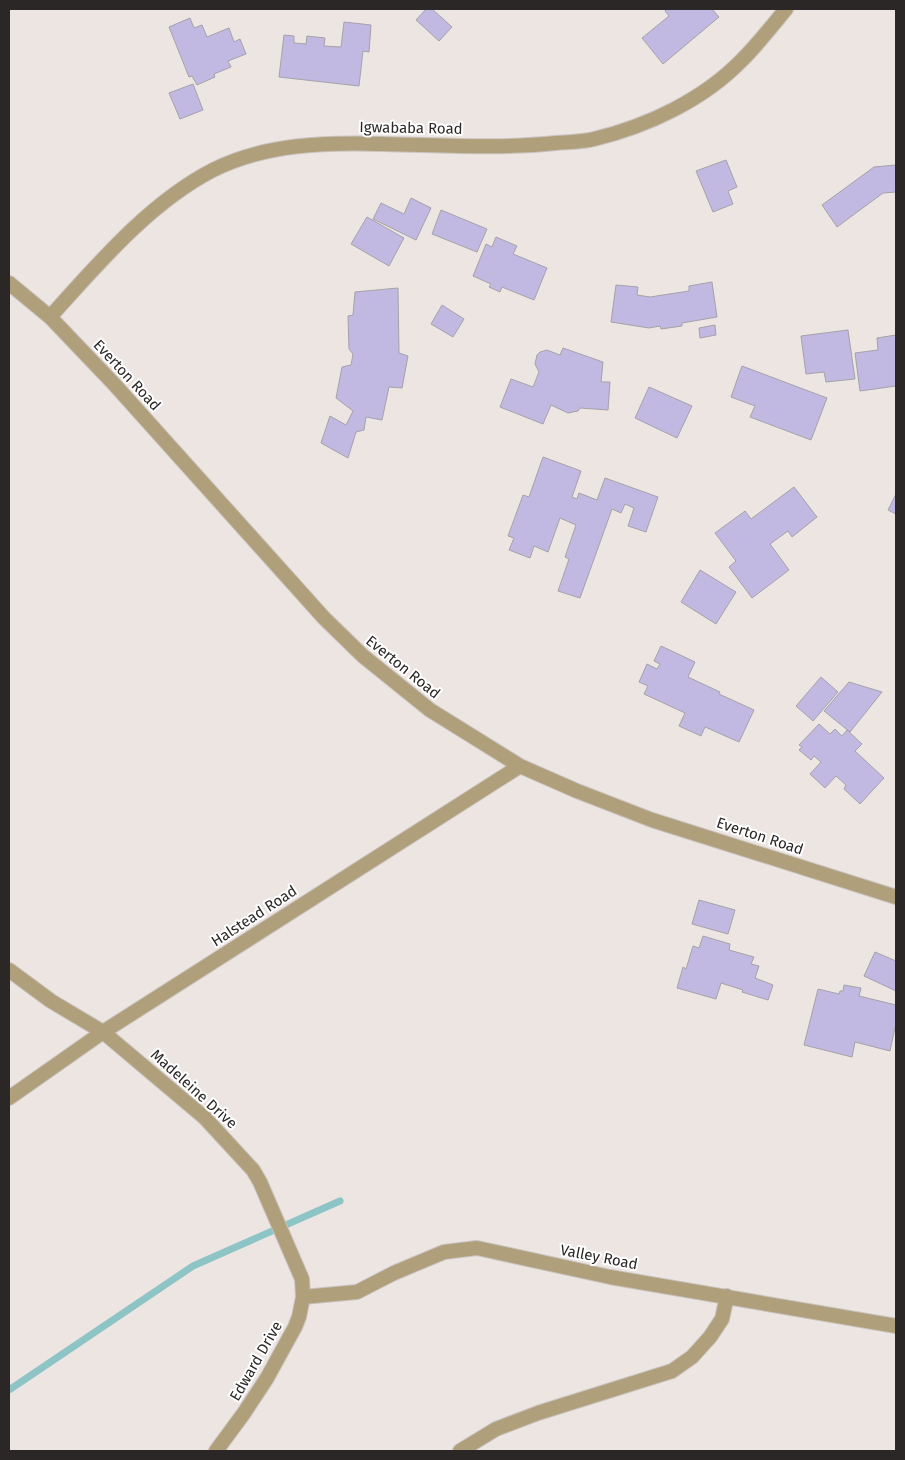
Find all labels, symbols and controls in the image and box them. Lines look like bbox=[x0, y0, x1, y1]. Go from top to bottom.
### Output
street label: Igwababa Road bbox=[359, 118, 463, 138]
street label: Everton Road bbox=[90, 336, 164, 414]
street label: Everton Road bbox=[362, 632, 444, 702]
street label: Everton Road bbox=[714, 813, 806, 859]
street label: Halstead Road bbox=[208, 882, 300, 950]
street label: Madeleine Drive bbox=[147, 1046, 241, 1132]
street label: Valley Road bbox=[559, 1241, 639, 1273]
street label: Edward Drive bbox=[226, 1318, 286, 1404]

